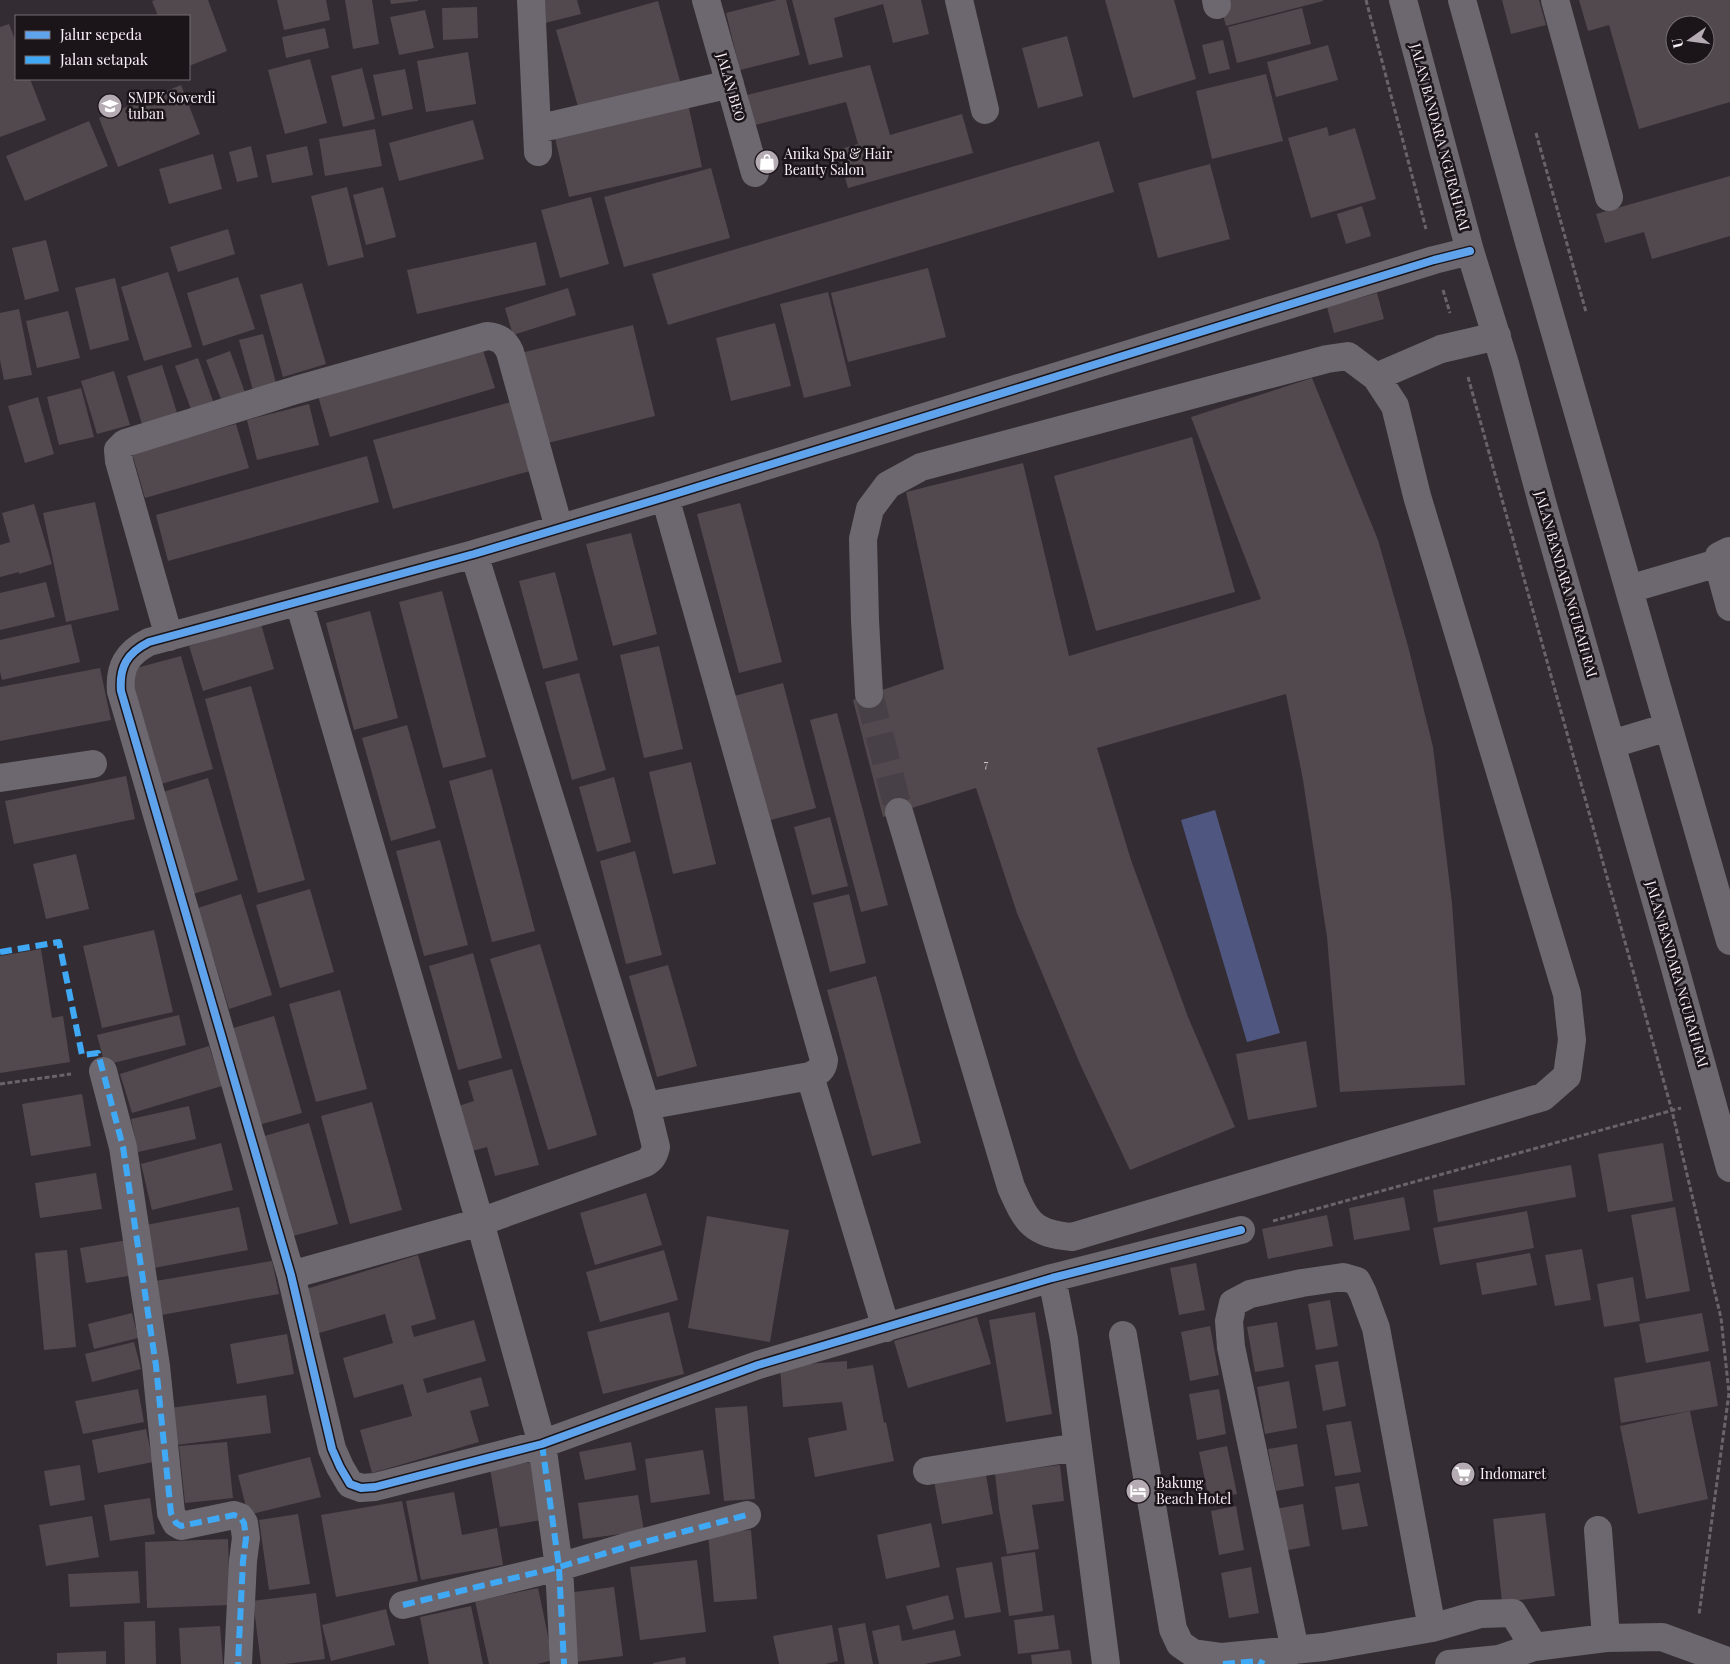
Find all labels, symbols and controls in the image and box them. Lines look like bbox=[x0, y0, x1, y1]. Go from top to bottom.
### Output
legend bbox=[15, 15, 190, 80]
north arrow bbox=[1665, 15, 1715, 65]
text: Jalur sepeda bbox=[59, 24, 142, 44]
text: U bbox=[1666, 36, 1687, 50]
street label: JALAN BANDARA NGURAH RAI bbox=[1406, 40, 1475, 233]
text: Jalan setapak bbox=[59, 49, 149, 69]
street label: JALAN BEO bbox=[712, 49, 750, 123]
place label: SMPK Soverdi tuban bbox=[128, 88, 216, 123]
school or university icon: SMPK Soverdi tuban bbox=[97, 93, 123, 119]
place label: Anika Spa & Hair Beauty Salon bbox=[783, 144, 893, 179]
shop icon: Anika Spa & Hair Beauty Salon bbox=[754, 149, 780, 175]
street label: JALAN BANDARA NGURAH RAI bbox=[1530, 487, 1602, 680]
house number: 7 bbox=[984, 756, 989, 771]
street label: JALAN BANDARA NGURAH RAI bbox=[1641, 877, 1713, 1070]
supermarket icon: Indomaret bbox=[1450, 1461, 1476, 1487]
place label: Indomaret bbox=[1480, 1464, 1547, 1483]
place label: Bakung Beach Hotel bbox=[1156, 1473, 1231, 1508]
hotel icon: Bakung Beach Hotel bbox=[1125, 1478, 1151, 1504]

